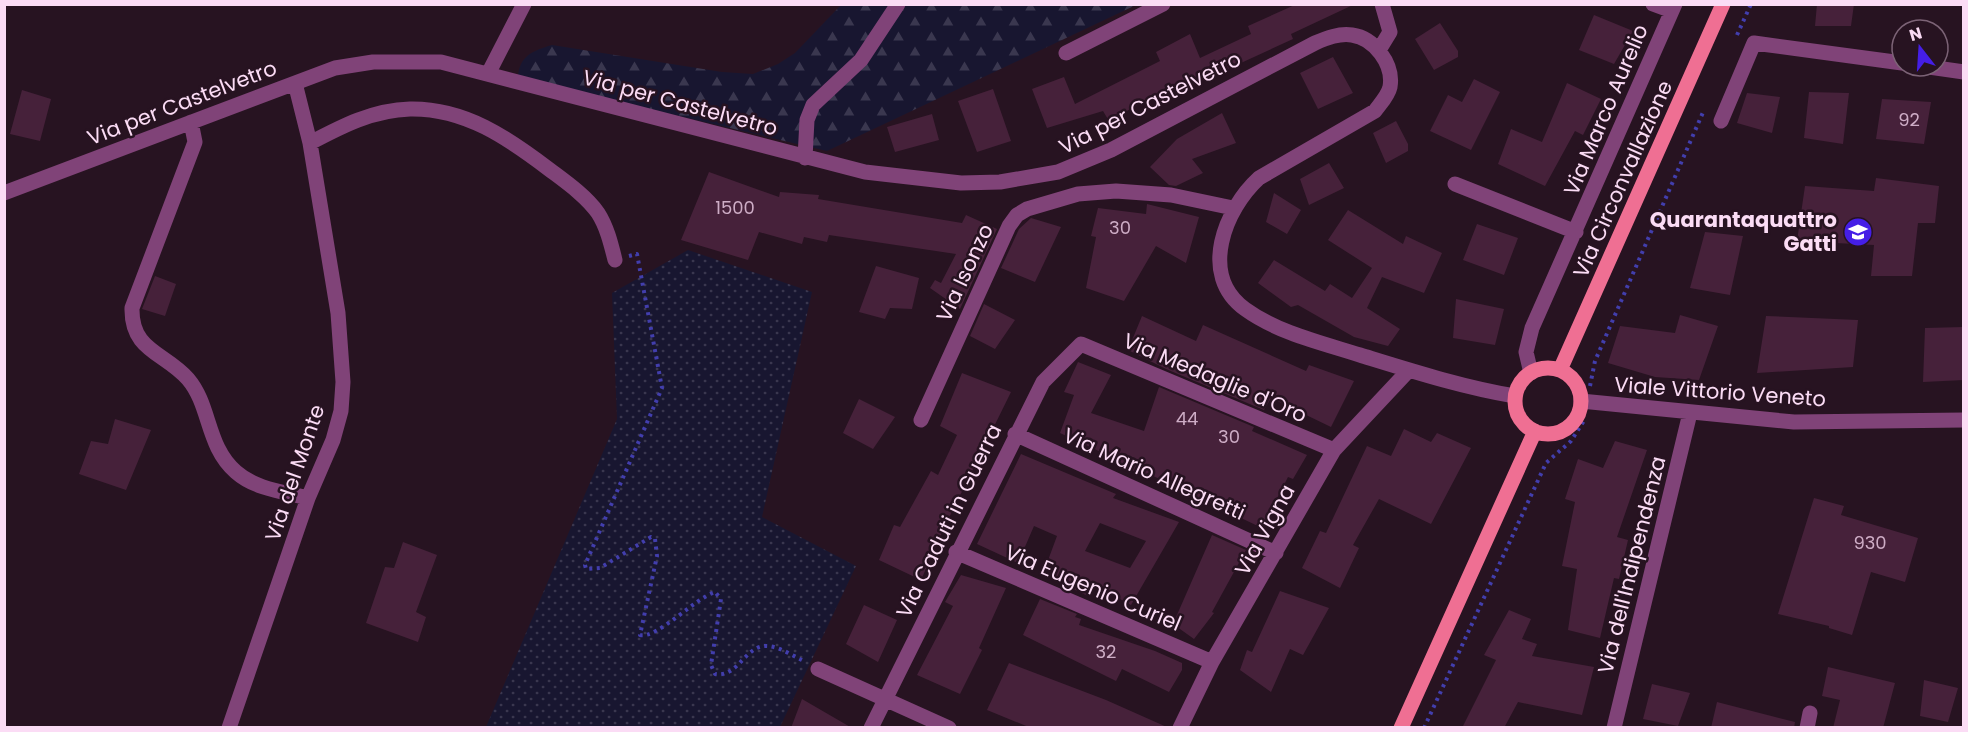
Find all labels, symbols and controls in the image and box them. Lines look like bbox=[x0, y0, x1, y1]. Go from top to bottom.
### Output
north arrow bbox=[1890, 18, 1950, 78]
street label: Via Marco Aurelio bbox=[1556, 20, 1655, 200]
text: N bbox=[1907, 21, 1925, 47]
street label: Via per Castelvetro bbox=[1054, 44, 1246, 161]
street label: Via per Castelvetro bbox=[83, 53, 281, 152]
street label: Via per Castelvetro bbox=[579, 63, 781, 143]
street label: Via Circonvallazione bbox=[1566, 76, 1679, 282]
house number: 92 bbox=[1898, 107, 1920, 132]
house number: 1500 bbox=[715, 195, 755, 220]
place label: Quarantaquattro Gatti bbox=[1650, 205, 1837, 258]
house number: 30 bbox=[1109, 215, 1131, 240]
school or university icon: Quarantaquattro Gatti bbox=[1842, 216, 1874, 248]
street label: Via Isonzo bbox=[929, 219, 1000, 327]
street label: Via Medaglie d'Oro bbox=[1119, 326, 1312, 429]
street label: Viale Vittorio Veneto bbox=[1613, 370, 1827, 413]
street label: Via del Monte bbox=[258, 401, 331, 545]
house number: 44 bbox=[1176, 406, 1198, 431]
street label: Via Caduti in Guerra bbox=[889, 419, 1008, 623]
street label: Via Mario Allegretti bbox=[1059, 420, 1250, 527]
house number: 30 bbox=[1218, 424, 1240, 449]
street label: Via dell'Indipendenza bbox=[1590, 453, 1673, 677]
street label: Via Vigna bbox=[1228, 479, 1302, 581]
house number: 930 bbox=[1853, 530, 1887, 555]
street label: Via Eugenio Curiel bbox=[1000, 537, 1186, 638]
house number: 32 bbox=[1096, 639, 1116, 664]

